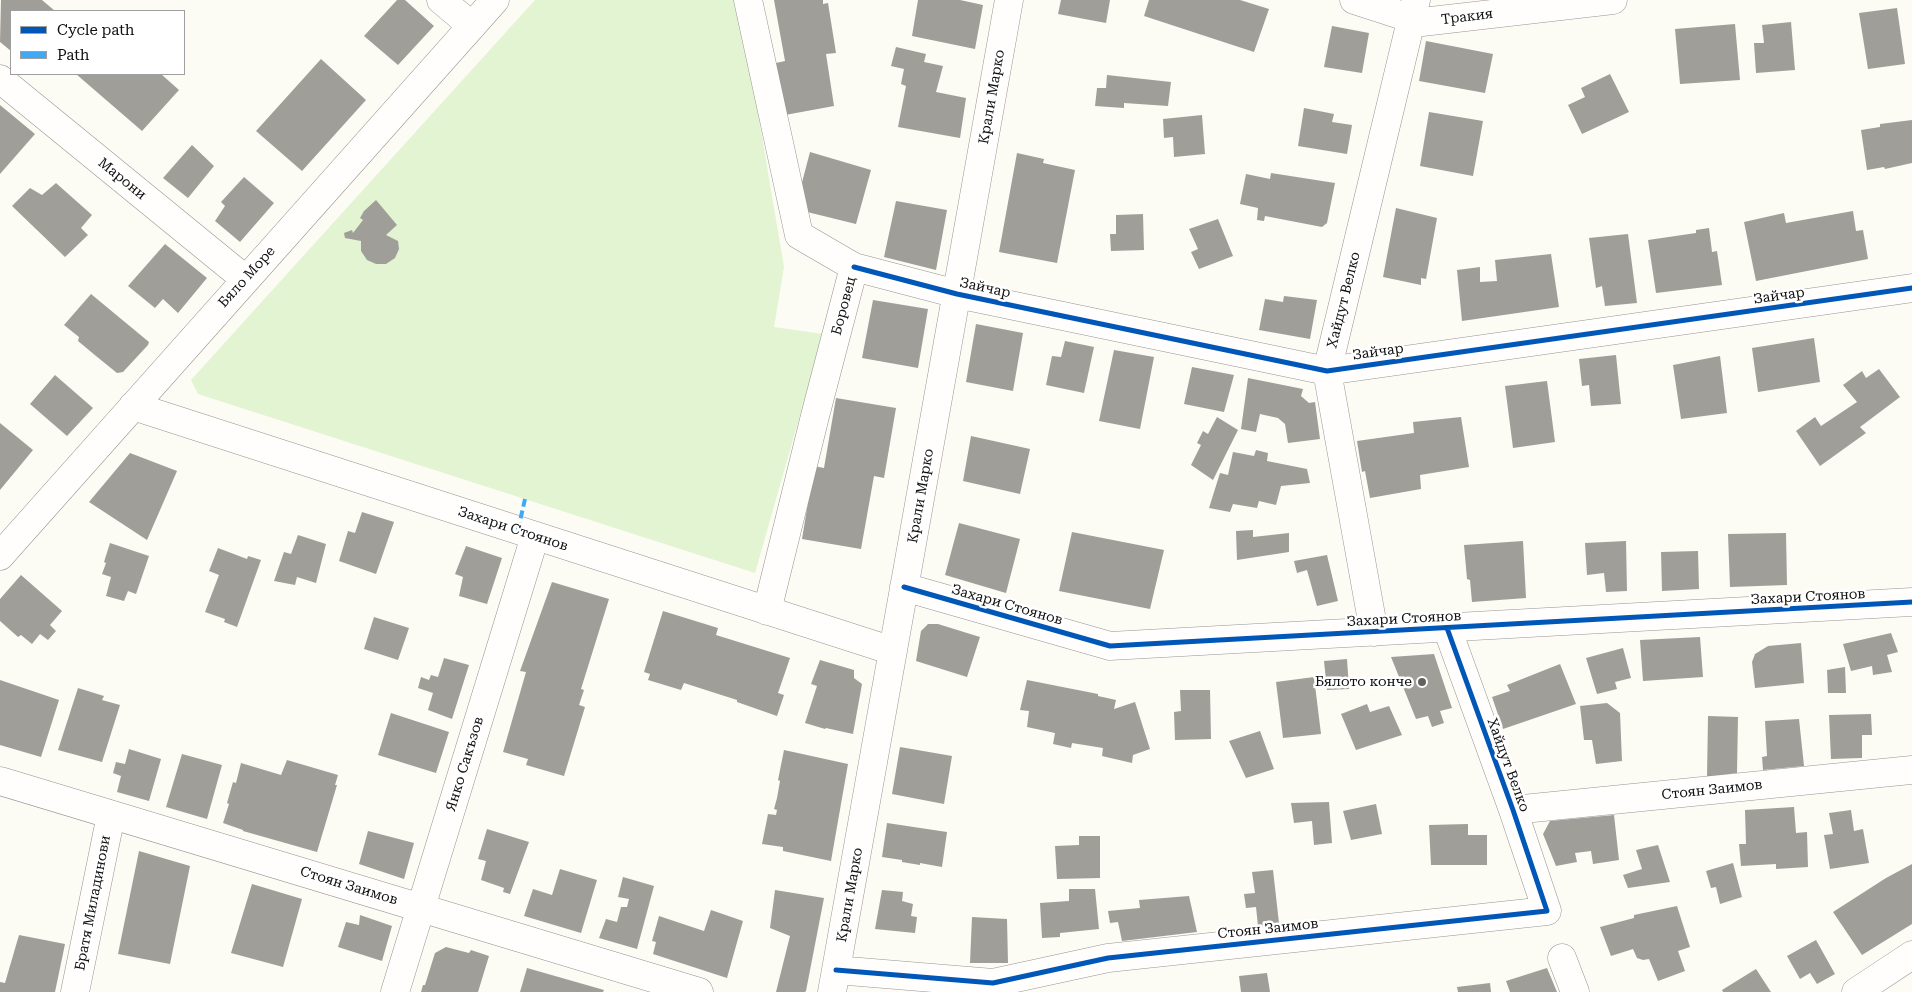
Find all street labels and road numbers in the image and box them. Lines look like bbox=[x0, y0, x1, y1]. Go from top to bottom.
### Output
street label: Тракия bbox=[1440, 5, 1494, 29]
street label: Крали Марко bbox=[975, 48, 1009, 146]
street label: Марони bbox=[95, 155, 149, 203]
street label: Бяло Море bbox=[215, 243, 279, 311]
street label: Хайдут Велко bbox=[1324, 250, 1364, 350]
street label: Зайчар bbox=[958, 274, 1012, 302]
street label: Боровец bbox=[828, 275, 860, 337]
street label: Зайчар bbox=[1752, 284, 1806, 308]
street label: Зайчар bbox=[1351, 340, 1405, 364]
street label: Крали Марко bbox=[904, 447, 938, 545]
street label: Захари Стоянов bbox=[456, 503, 570, 555]
street label: Захари Стоянов bbox=[949, 581, 1065, 629]
street label: Захари Стоянов bbox=[1750, 586, 1866, 608]
street label: Захари Стоянов bbox=[1346, 608, 1462, 630]
street label: Янко Сакъзов bbox=[443, 715, 487, 813]
street label: Хайдут Велко bbox=[1483, 716, 1533, 814]
street label: Стоян Заимов bbox=[1661, 776, 1763, 804]
street label: Братя Миладинови bbox=[72, 834, 114, 972]
street label: Крали Марко bbox=[833, 846, 867, 944]
street label: Стоян Заимов bbox=[298, 863, 400, 909]
street label: Стоян Заимов bbox=[1217, 915, 1319, 943]

